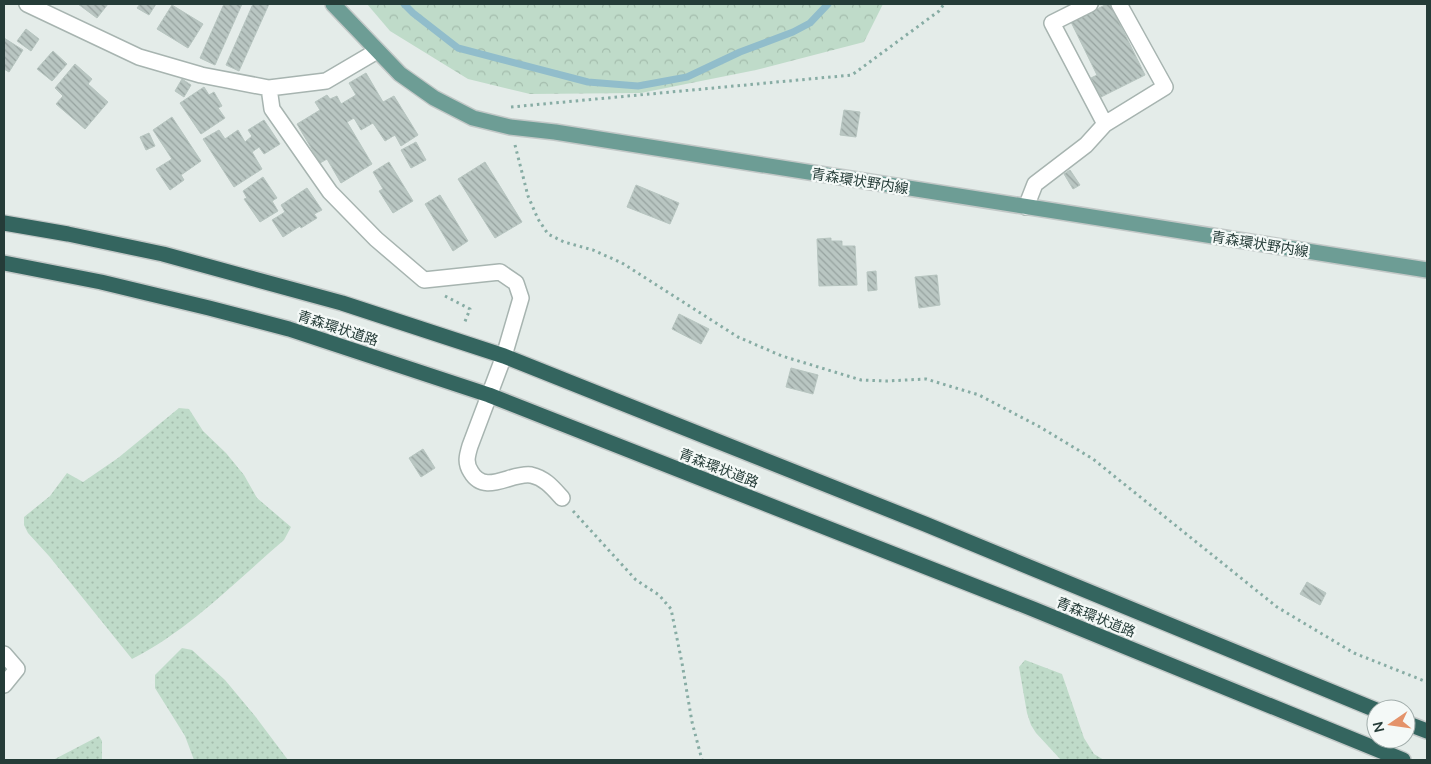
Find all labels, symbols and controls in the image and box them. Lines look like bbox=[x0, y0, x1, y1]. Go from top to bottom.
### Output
street label: 青森環状野内線 bbox=[810, 164, 910, 199]
street label: 青森環状野内線 bbox=[1210, 227, 1310, 262]
street label: 青森環状道路 bbox=[295, 306, 381, 350]
street label: 青森環状道路 bbox=[676, 445, 761, 492]
street label: 青森環状道路 bbox=[1053, 593, 1138, 642]
north arrow bbox=[1366, 699, 1416, 749]
text: N bbox=[1368, 720, 1389, 734]

